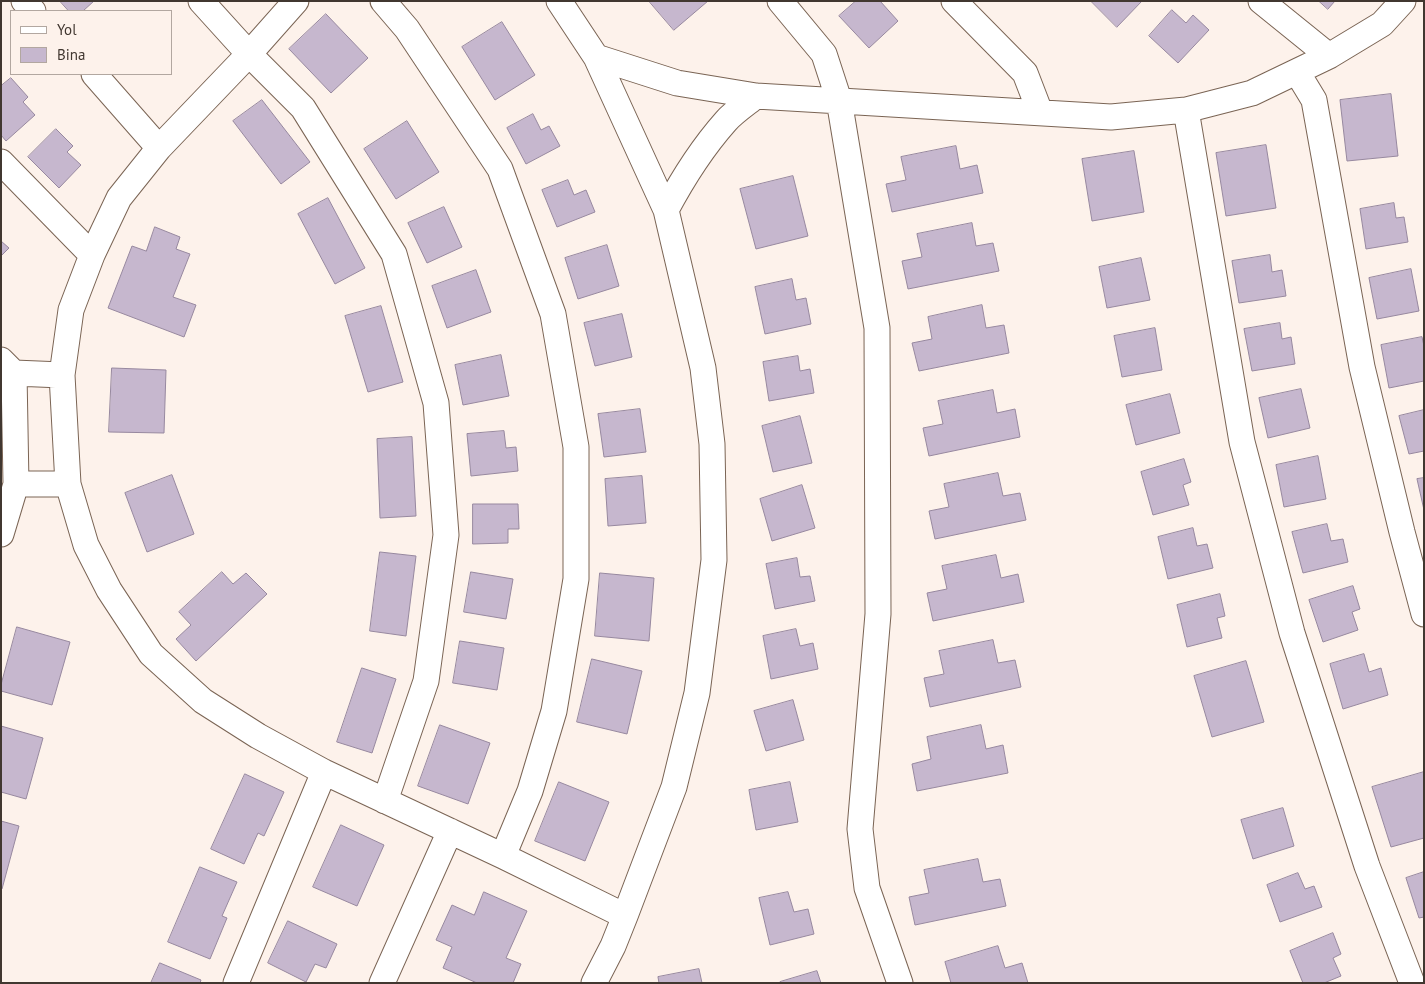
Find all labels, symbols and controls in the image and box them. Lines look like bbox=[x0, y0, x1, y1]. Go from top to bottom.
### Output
legend bbox=[10, 10, 172, 75]
text: Yol bbox=[57, 20, 77, 39]
text: Bina bbox=[57, 45, 85, 64]

